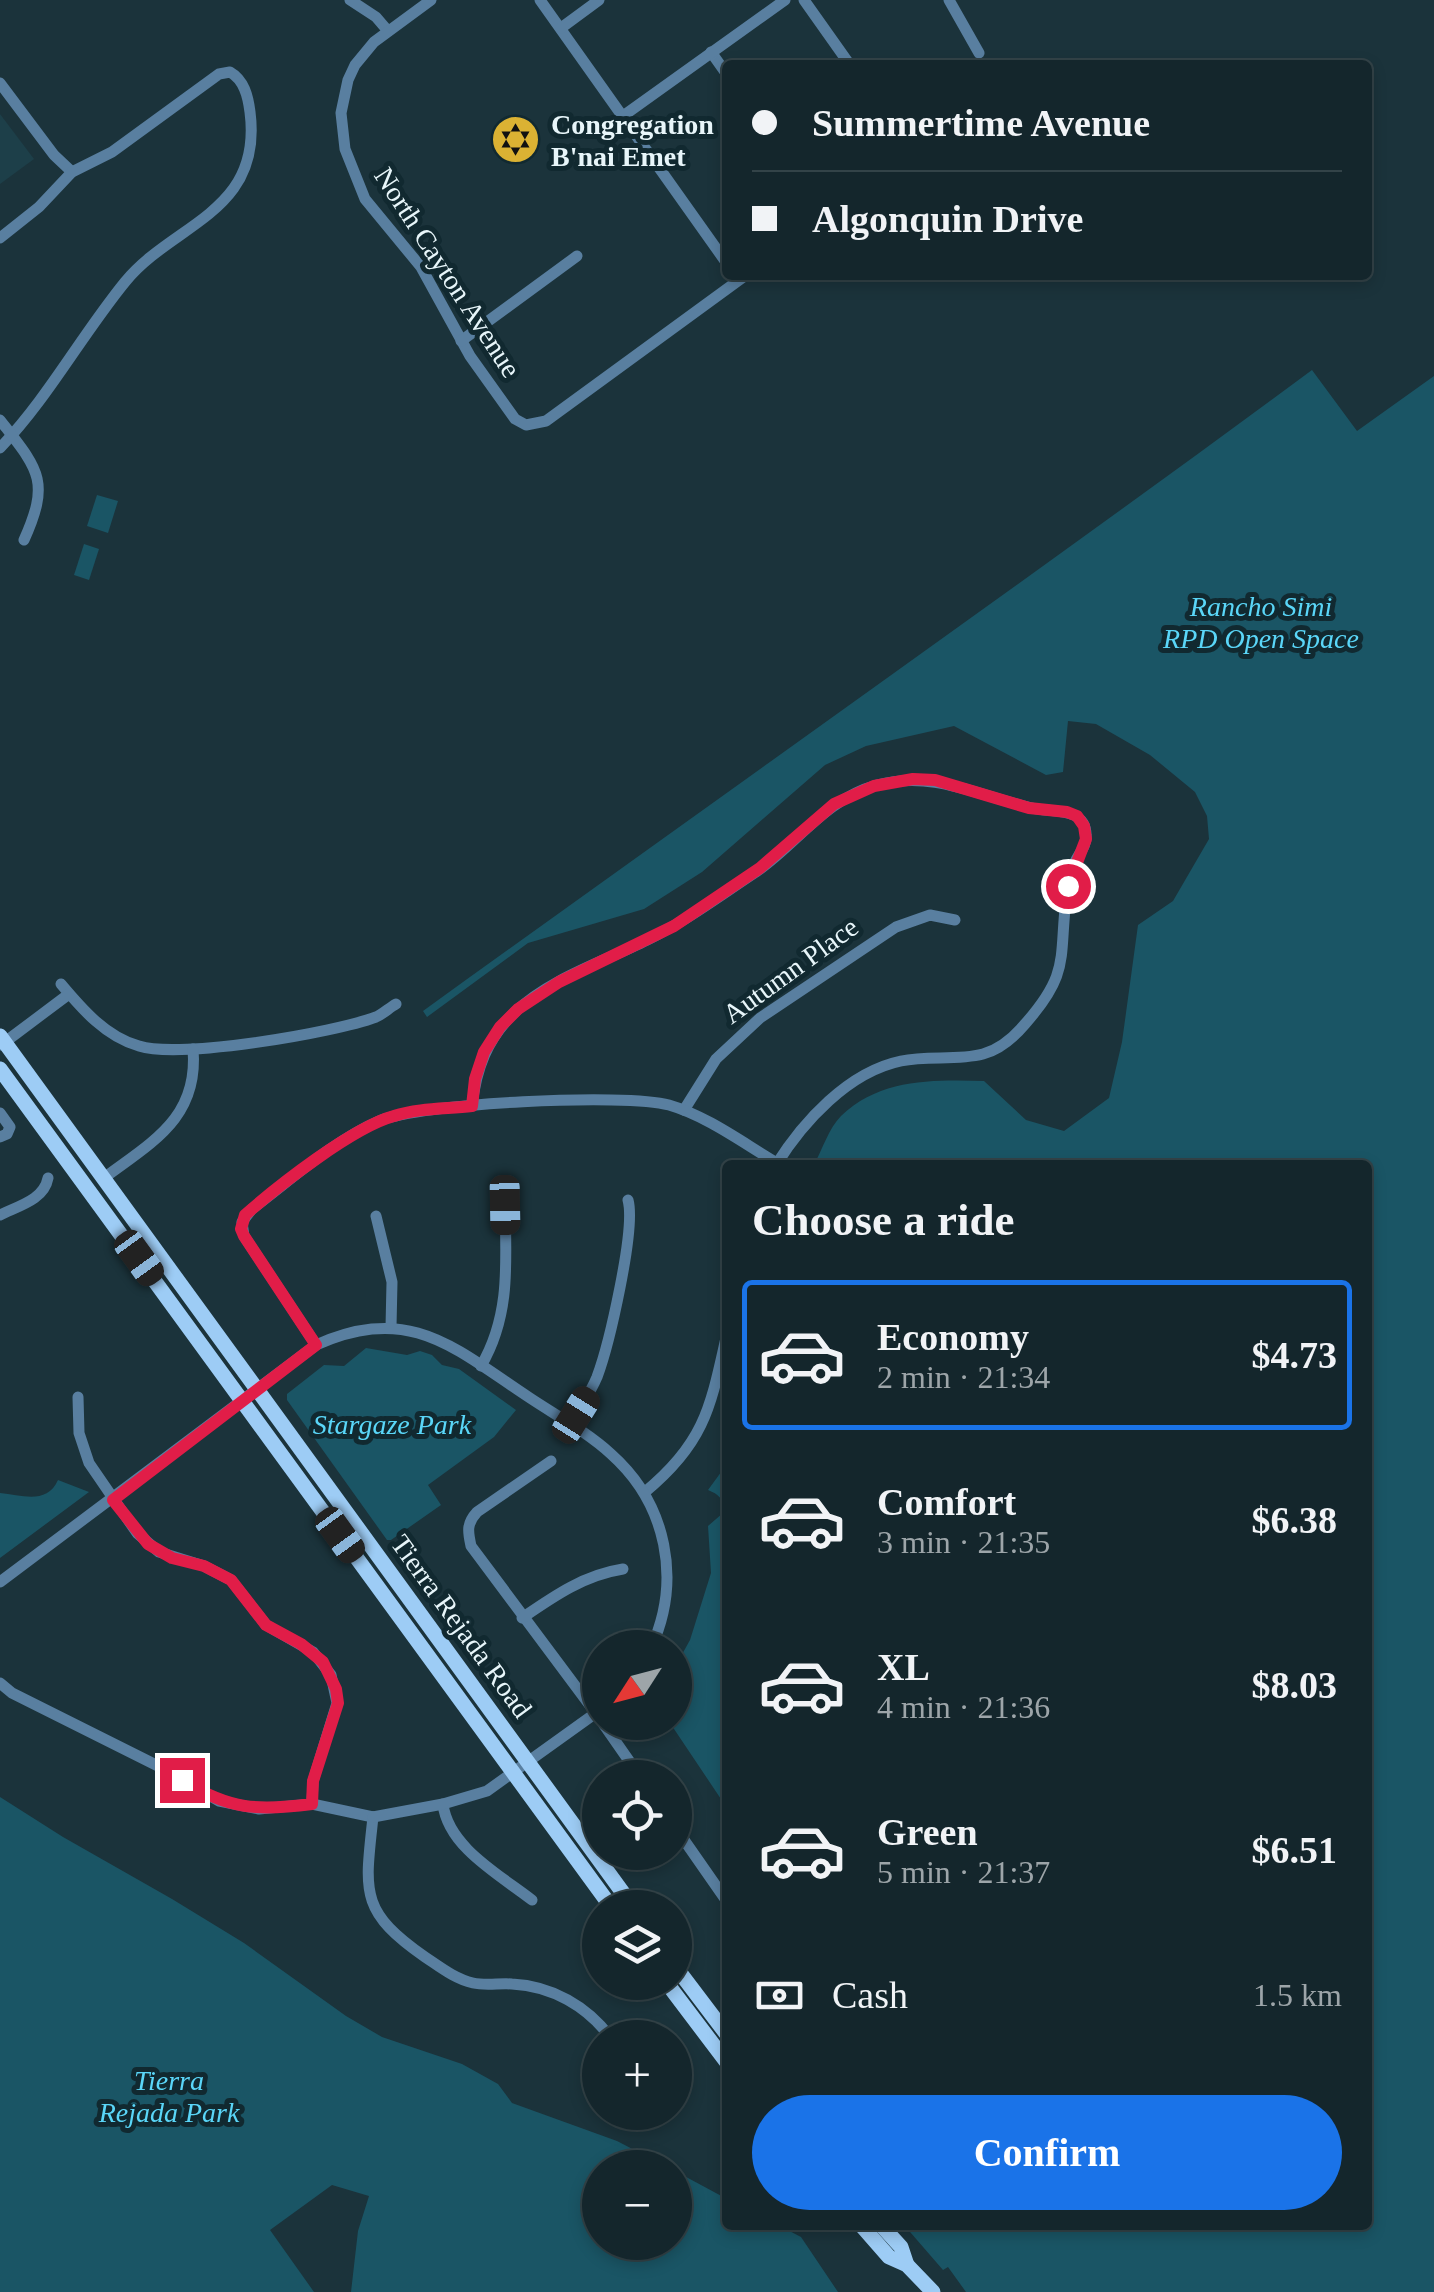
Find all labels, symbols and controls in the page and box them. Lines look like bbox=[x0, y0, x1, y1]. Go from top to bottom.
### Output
text: Summertime Avenue bbox=[812, 102, 1150, 144]
place label: Congregation B'nai Emet bbox=[551, 109, 714, 172]
synagogue icon: Congregation B'nai Emet bbox=[490, 114, 542, 166]
street label: North Cayton Avenue bbox=[368, 162, 527, 383]
text: Algonquin Drive bbox=[812, 198, 1083, 240]
park label: Rancho Simi RPD Open Space bbox=[1162, 591, 1359, 654]
route start bbox=[1046, 864, 1091, 909]
street label: Autumn Place bbox=[717, 911, 864, 1030]
car bbox=[489, 1175, 521, 1235]
text: Choose a ride bbox=[752, 1195, 1015, 1245]
car bbox=[109, 1225, 169, 1291]
icon: car bbox=[757, 1310, 847, 1400]
text: Economy bbox=[877, 1316, 1029, 1358]
text: $4.73 bbox=[1252, 1334, 1337, 1376]
text: 2 min · 21:34 bbox=[877, 1359, 1050, 1395]
car bbox=[547, 1382, 605, 1448]
park label: Stargaze Park bbox=[313, 1409, 472, 1440]
icon: car bbox=[757, 1475, 847, 1565]
text: Comfort bbox=[877, 1481, 1016, 1523]
text: $6.38 bbox=[1252, 1499, 1337, 1541]
car bbox=[310, 1502, 370, 1568]
text: 3 min · 21:35 bbox=[877, 1524, 1050, 1560]
street label: Tierra Rejada Road bbox=[385, 1529, 538, 1724]
north arrow bbox=[582, 1630, 692, 1740]
map controls bbox=[582, 1630, 692, 2260]
icon: car bbox=[757, 1640, 847, 1730]
text: XL bbox=[877, 1646, 930, 1688]
text: $8.03 bbox=[1252, 1664, 1337, 1706]
text: 4 min · 21:36 bbox=[877, 1689, 1050, 1725]
route end bbox=[160, 1758, 205, 1803]
button: locate bbox=[582, 1760, 692, 1870]
icon: car bbox=[757, 1805, 847, 1895]
text: Green bbox=[877, 1811, 978, 1853]
text: $6.51 bbox=[1252, 1829, 1337, 1871]
text: 5 min · 21:37 bbox=[877, 1854, 1050, 1890]
button: layers bbox=[582, 1890, 692, 2000]
icon: cash bbox=[752, 1968, 807, 2023]
text: Cash bbox=[832, 1974, 908, 2016]
text: 1.5 km bbox=[1253, 1977, 1342, 2013]
button: + bbox=[582, 2020, 692, 2130]
park label: Tierra Rejada Park bbox=[98, 2065, 240, 2128]
button: Confirm bbox=[752, 2095, 1342, 2210]
button: − bbox=[582, 2150, 692, 2260]

